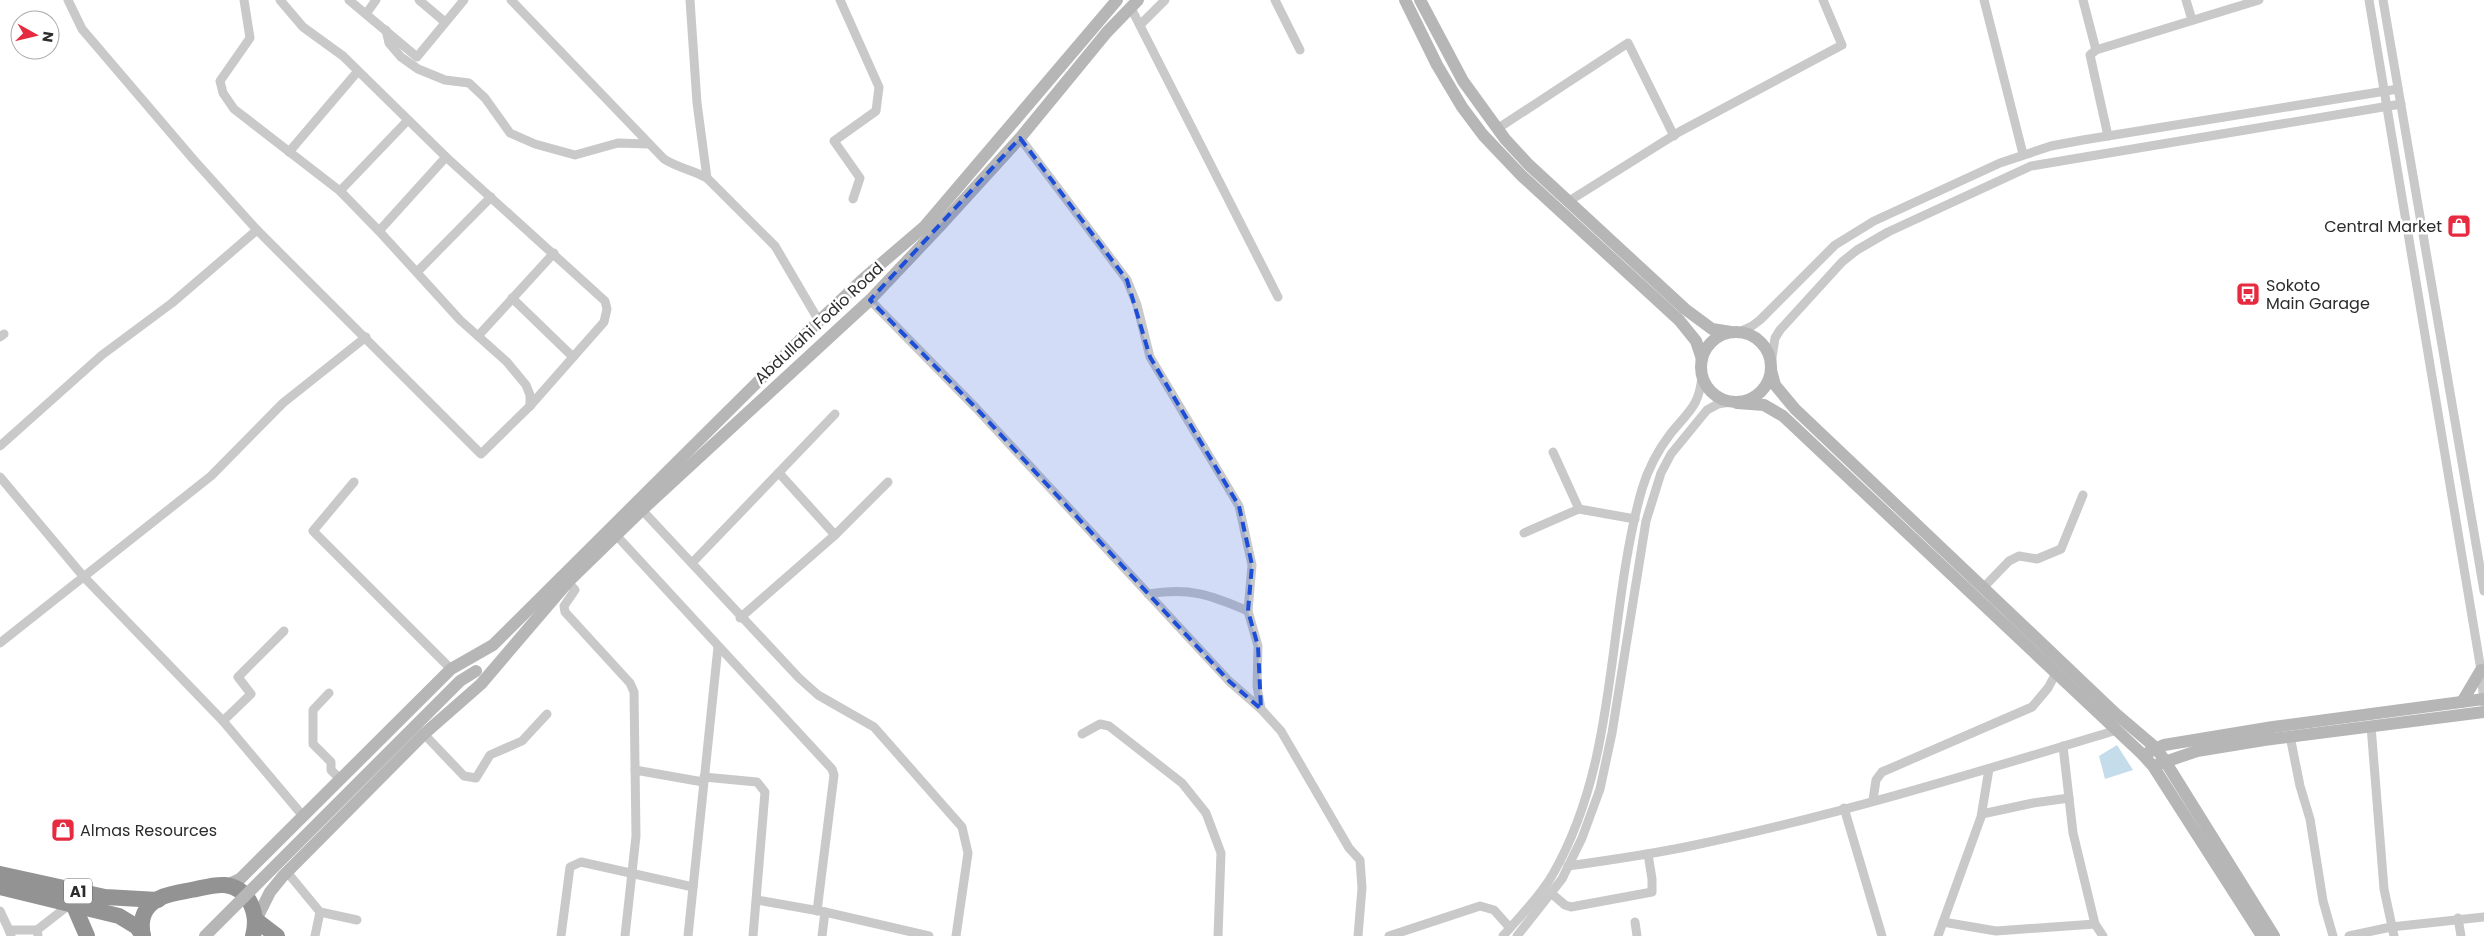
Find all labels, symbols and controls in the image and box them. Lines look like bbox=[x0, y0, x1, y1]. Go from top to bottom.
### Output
north arrow bbox=[10, 10, 60, 60]
text: N bbox=[37, 30, 59, 43]
shop icon: Central Market bbox=[2446, 213, 2472, 239]
place label: Central Market bbox=[2324, 215, 2442, 238]
street label: Abdullahi Fodio Road bbox=[749, 257, 889, 389]
place label: Sokoto Main Garage bbox=[2266, 274, 2370, 315]
bus stop icon: Sokoto Main Garage bbox=[2235, 281, 2261, 307]
shop icon: Almas Resources bbox=[50, 817, 76, 843]
place label: Almas Resources bbox=[80, 819, 217, 842]
road number: A1 bbox=[64, 878, 92, 904]

